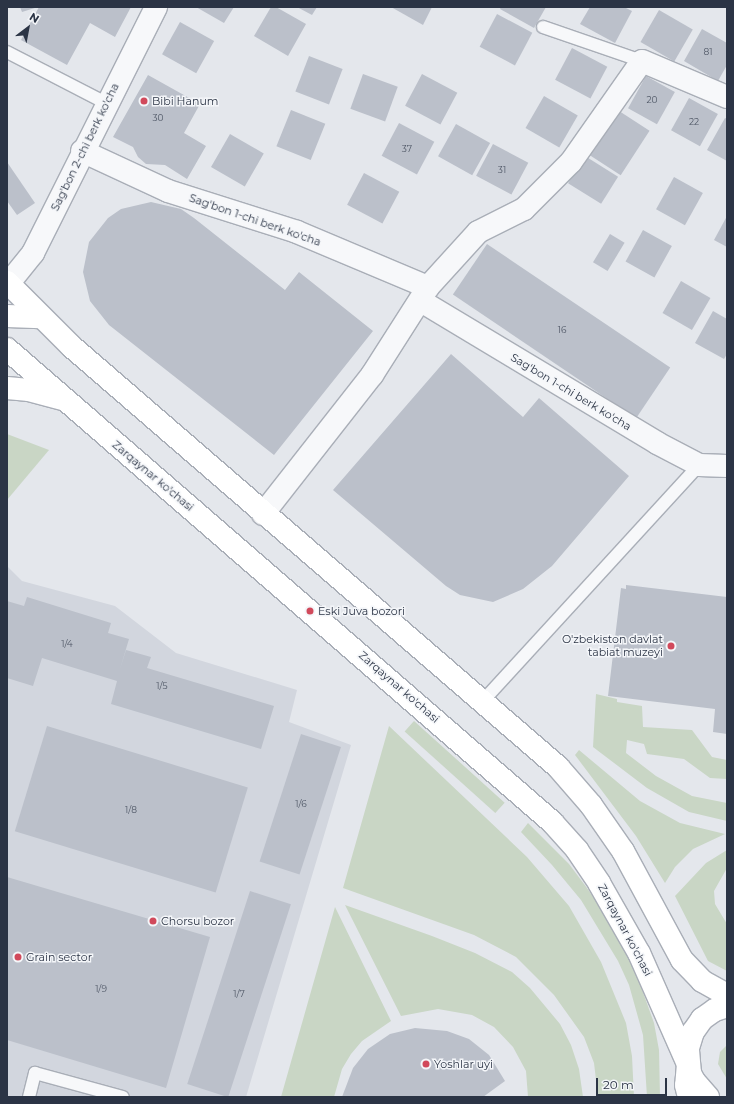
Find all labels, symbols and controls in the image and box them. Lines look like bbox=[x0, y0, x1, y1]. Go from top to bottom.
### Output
north arrow bbox=[8, 8, 48, 48]
text: N bbox=[27, 10, 42, 26]
house number: 81 bbox=[704, 47, 712, 57]
street label: Sag'bon 2-chi berk ko'cha bbox=[48, 81, 122, 213]
place label: Bibi Hanum bbox=[152, 94, 218, 108]
house number: 20 bbox=[646, 95, 658, 105]
marker: Bibi Hanum bbox=[139, 96, 149, 106]
house number: 30 bbox=[152, 113, 164, 123]
house number: 22 bbox=[689, 117, 699, 127]
house number: 37 bbox=[402, 144, 412, 154]
house number: 31 bbox=[498, 165, 506, 175]
street label: Sag'bon 1-chi berk ko'cha bbox=[187, 191, 323, 249]
house number: 16 bbox=[558, 325, 566, 335]
street label: Sag'bon 1-chi berk ko'cha bbox=[508, 351, 634, 433]
street label: Zarqaynar ko'chasi bbox=[110, 438, 196, 514]
place label: Eski Juva bozori bbox=[318, 604, 405, 618]
marker: Eski Juva bozori bbox=[305, 606, 315, 616]
place label: O'zbekiston davlat tabiat muzeyi bbox=[562, 633, 663, 659]
house number: 1/4 bbox=[61, 639, 73, 649]
marker: O'zbekiston davlat tabiat muzeyi bbox=[666, 641, 676, 651]
street label: Zarqaynar ko'chasi bbox=[356, 648, 442, 726]
house number: 1/5 bbox=[156, 681, 168, 691]
house number: 1/6 bbox=[295, 799, 307, 809]
house number: 1/8 bbox=[125, 805, 137, 815]
street label: Zarqaynar ko'chasi bbox=[595, 882, 655, 978]
place label: Chorsu bozor bbox=[161, 914, 234, 928]
marker: Chorsu bozor bbox=[148, 916, 158, 926]
place label: Grain sector bbox=[26, 950, 92, 964]
marker: Grain sector bbox=[13, 952, 23, 962]
house number: 1/9 bbox=[95, 984, 107, 994]
house number: 1/7 bbox=[233, 989, 245, 999]
place label: Yoshlar uyi bbox=[434, 1057, 493, 1071]
marker: Yoshlar uyi bbox=[421, 1059, 431, 1069]
scale bar bbox=[598, 1070, 669, 1096]
text: 20 m bbox=[603, 1077, 634, 1092]

